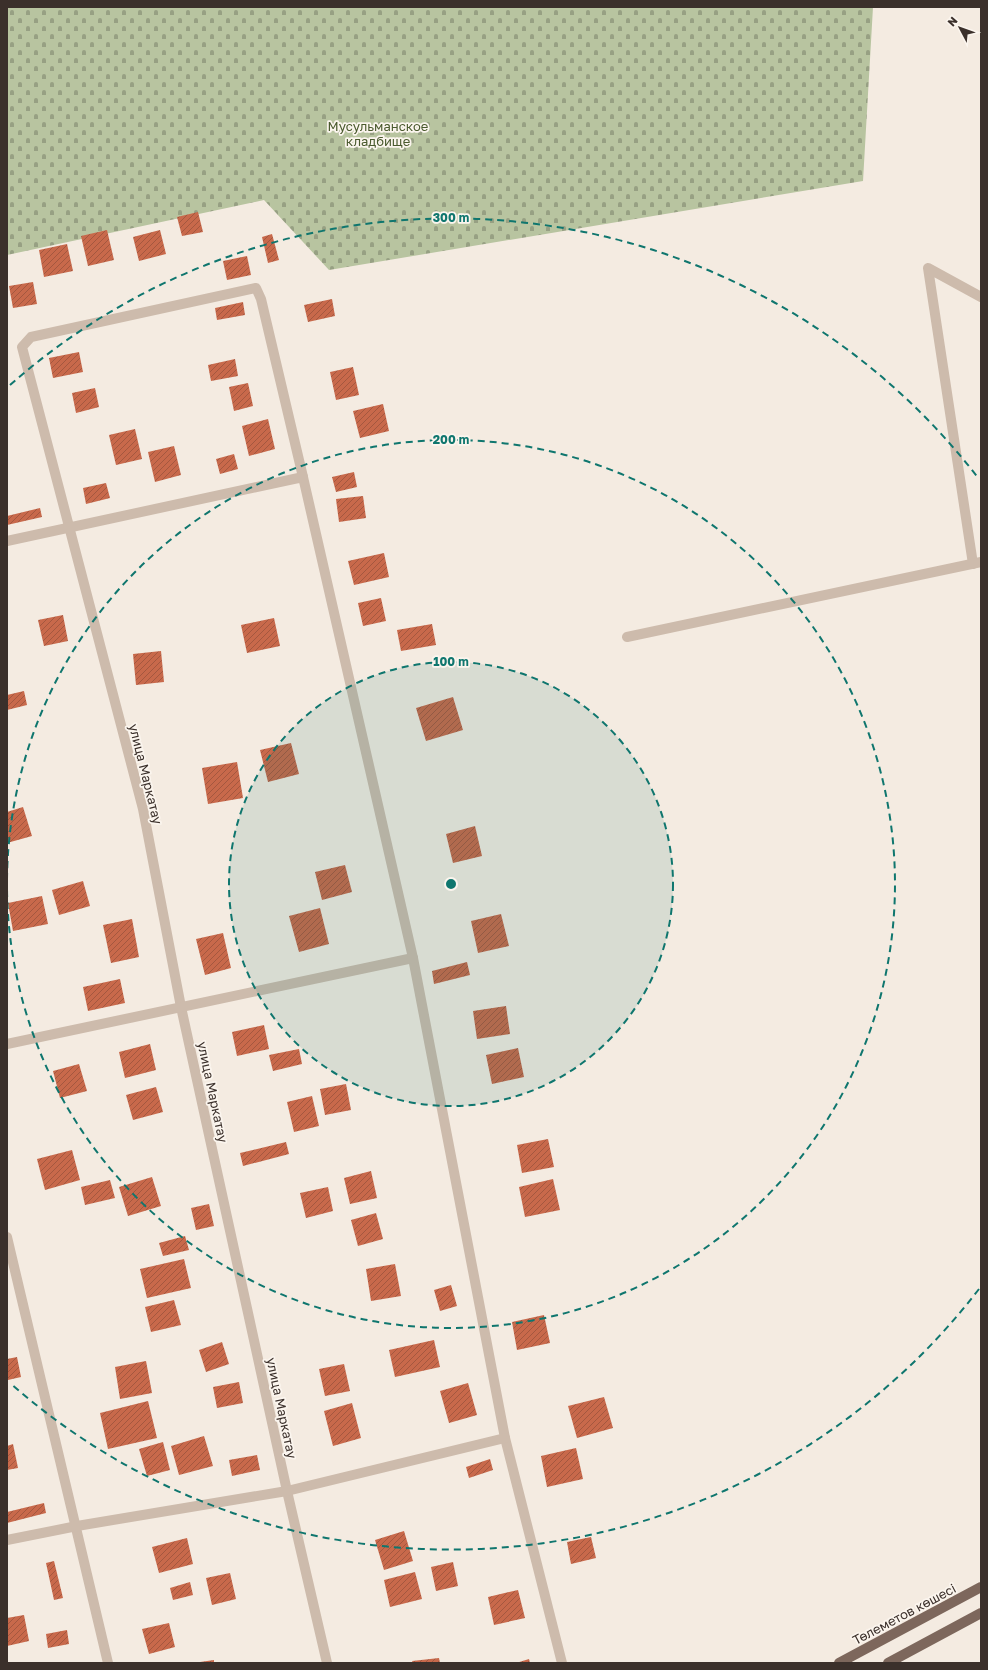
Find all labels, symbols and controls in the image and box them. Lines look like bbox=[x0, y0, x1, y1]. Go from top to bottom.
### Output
north arrow bbox=[940, 8, 980, 48]
text: N bbox=[944, 14, 960, 29]
park label: Мусульманское кладбище bbox=[328, 118, 428, 149]
text: 300 m bbox=[433, 210, 469, 225]
text: 200 m bbox=[433, 432, 469, 447]
text: 100 m bbox=[433, 654, 469, 669]
street label: улица Маркатау bbox=[126, 722, 166, 827]
centre of rings bbox=[444, 877, 458, 891]
street label: улица Маркатау bbox=[194, 1040, 232, 1145]
street label: улица Маркатау bbox=[263, 1356, 301, 1461]
street label: Төлеметов көшесі bbox=[850, 1580, 958, 1648]

